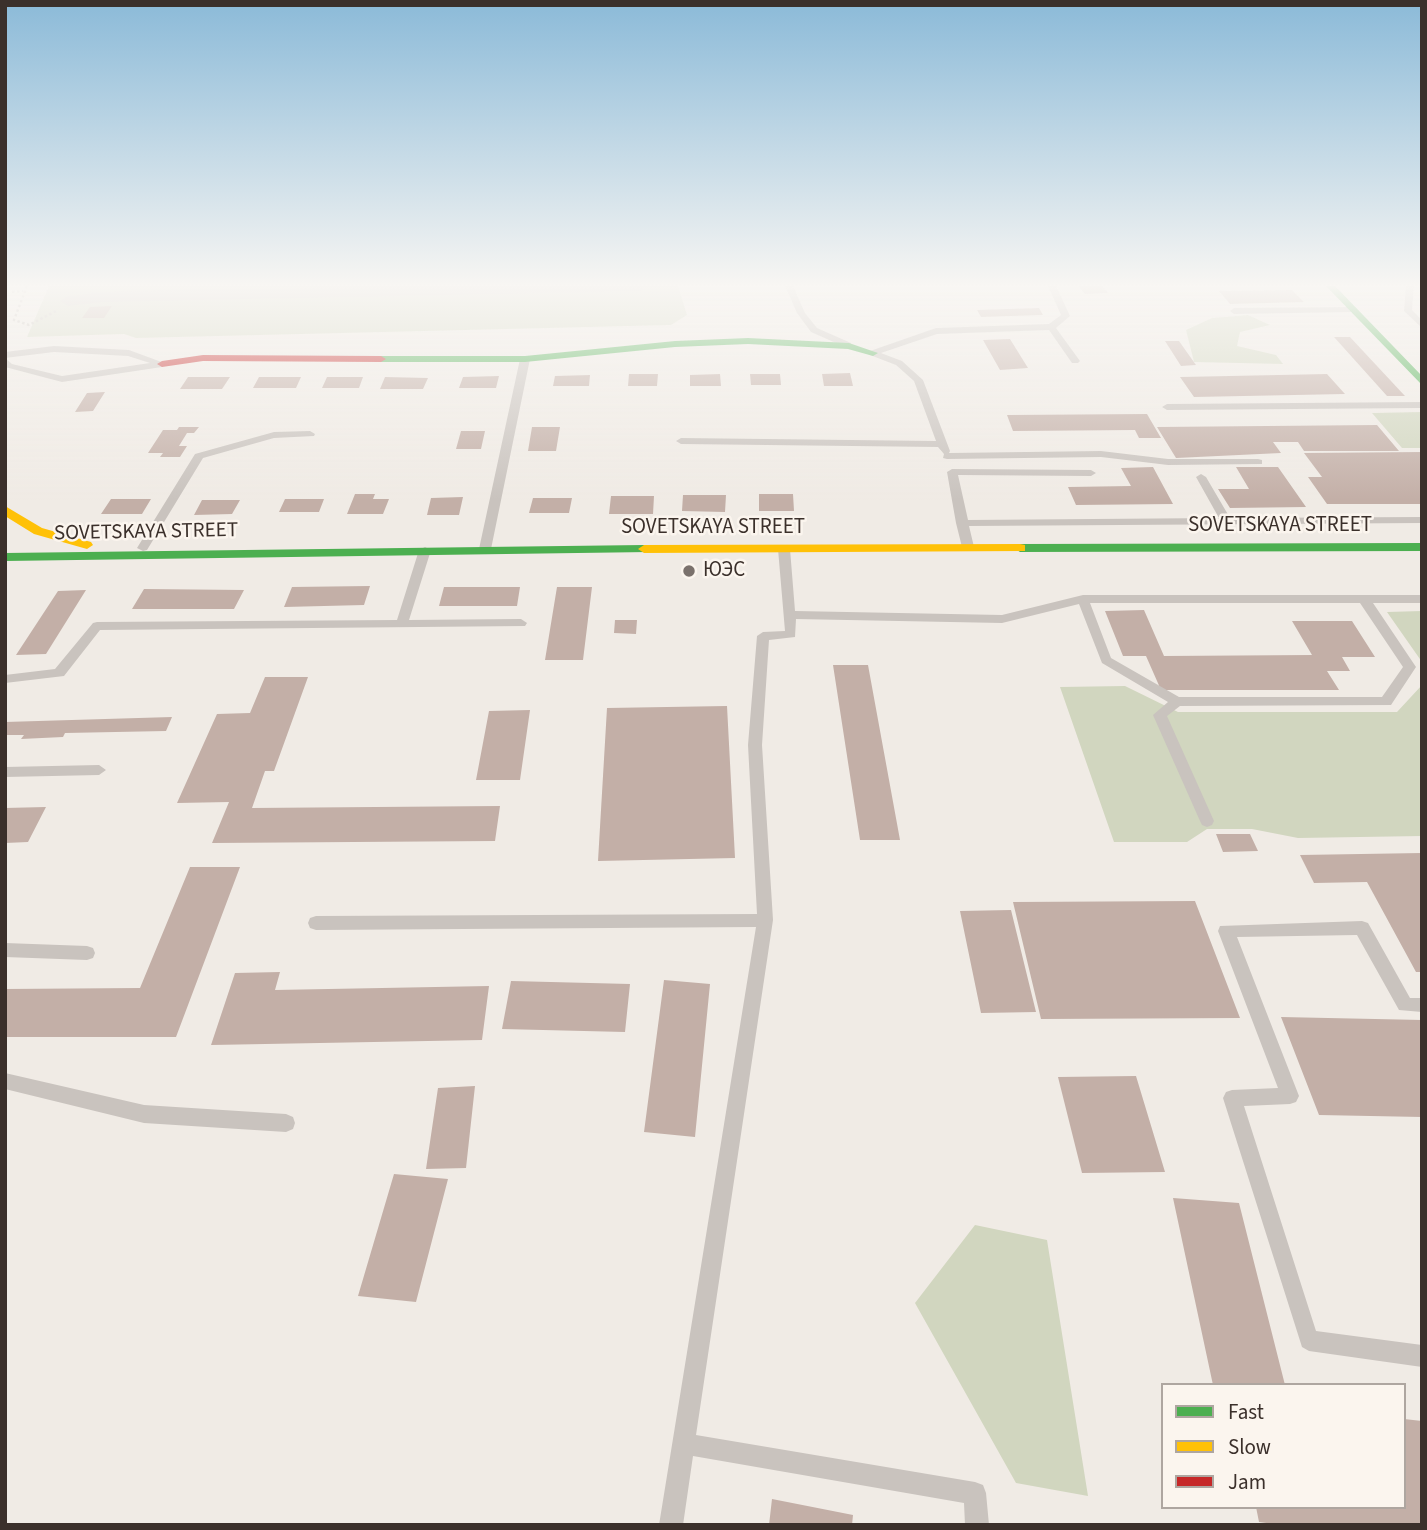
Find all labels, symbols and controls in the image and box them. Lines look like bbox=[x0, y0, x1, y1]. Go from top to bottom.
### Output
street label: SOVETSKAYA STREET bbox=[1188, 513, 1372, 539]
street label: SOVETSKAYA STREET bbox=[621, 515, 805, 541]
street label: SOVETSKAYA STREET bbox=[54, 519, 238, 547]
place label: ЮЭС bbox=[703, 558, 745, 584]
marker: ЮЭС bbox=[681, 563, 697, 579]
legend bbox=[1161, 1383, 1406, 1509]
text: Fast bbox=[1228, 1397, 1264, 1427]
text: Slow bbox=[1228, 1432, 1271, 1462]
text: Jam bbox=[1228, 1467, 1266, 1497]

